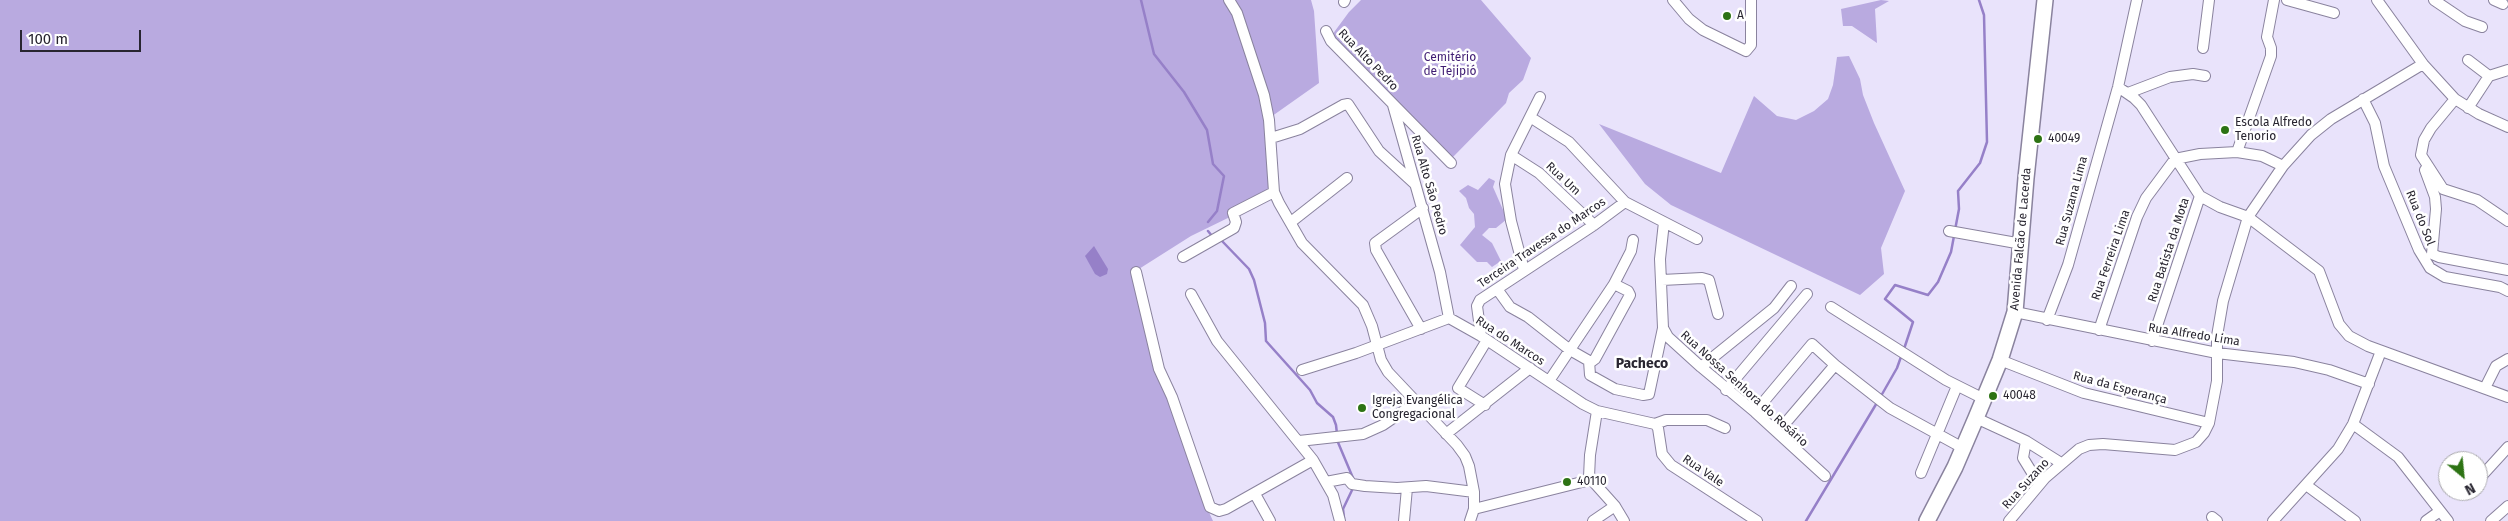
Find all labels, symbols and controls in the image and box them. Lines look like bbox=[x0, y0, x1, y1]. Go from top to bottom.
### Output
place label: A bbox=[1737, 9, 1744, 23]
marker: A bbox=[1721, 10, 1733, 22]
scale bar bbox=[22, 20, 144, 52]
street label: Rua Alto Pedro bbox=[1335, 26, 1401, 94]
text: 100 m bbox=[28, 30, 68, 48]
park label: Cemitério de Tejipió bbox=[1423, 51, 1477, 79]
place label: Escola Alfredo Tenorio bbox=[2235, 116, 2312, 144]
marker: Escola Alfredo Tenorio bbox=[2219, 124, 2231, 136]
place label: 40049 bbox=[2048, 132, 2080, 146]
street label: Rua Alto São Pedro bbox=[1408, 133, 1450, 237]
marker: 40049 bbox=[2032, 133, 2044, 145]
street label: Rua Suzana Lima bbox=[2053, 155, 2091, 247]
street label: Rua Um bbox=[1543, 159, 1583, 199]
street label: Avenida Falcão de Lacerda bbox=[2008, 167, 2034, 311]
street label: Rua do Sol bbox=[2402, 188, 2438, 248]
street label: Terceira Travessa do Marcos bbox=[1475, 195, 1609, 291]
street label: Rua Batista da Mota bbox=[2145, 196, 2193, 304]
street label: Rua Ferreira Lima bbox=[2089, 208, 2133, 302]
street label: Rua do Marcos bbox=[1473, 313, 1547, 369]
street label: Rua Alfredo Lima bbox=[2147, 321, 2241, 349]
street label: Rua Nossa Senhora do Rosário bbox=[1677, 328, 1811, 450]
district label: Pacheco bbox=[1616, 356, 1668, 372]
street label: Rua da Esperança bbox=[2072, 369, 2168, 407]
place label: 40048 bbox=[2003, 389, 2036, 403]
marker: 40048 bbox=[1987, 390, 1999, 402]
place label: Igreja Evangélica Congregacional bbox=[1372, 394, 1463, 422]
marker: Igreja Evangélica Congregacional bbox=[1356, 402, 1368, 414]
north arrow bbox=[2438, 451, 2488, 501]
street label: Rua Vale bbox=[1680, 452, 1726, 490]
street label: Rua Suzano bbox=[2000, 456, 2052, 512]
place label: 40110 bbox=[1577, 475, 1607, 489]
marker: 40110 bbox=[1561, 476, 1573, 488]
text: N bbox=[2462, 479, 2478, 498]

